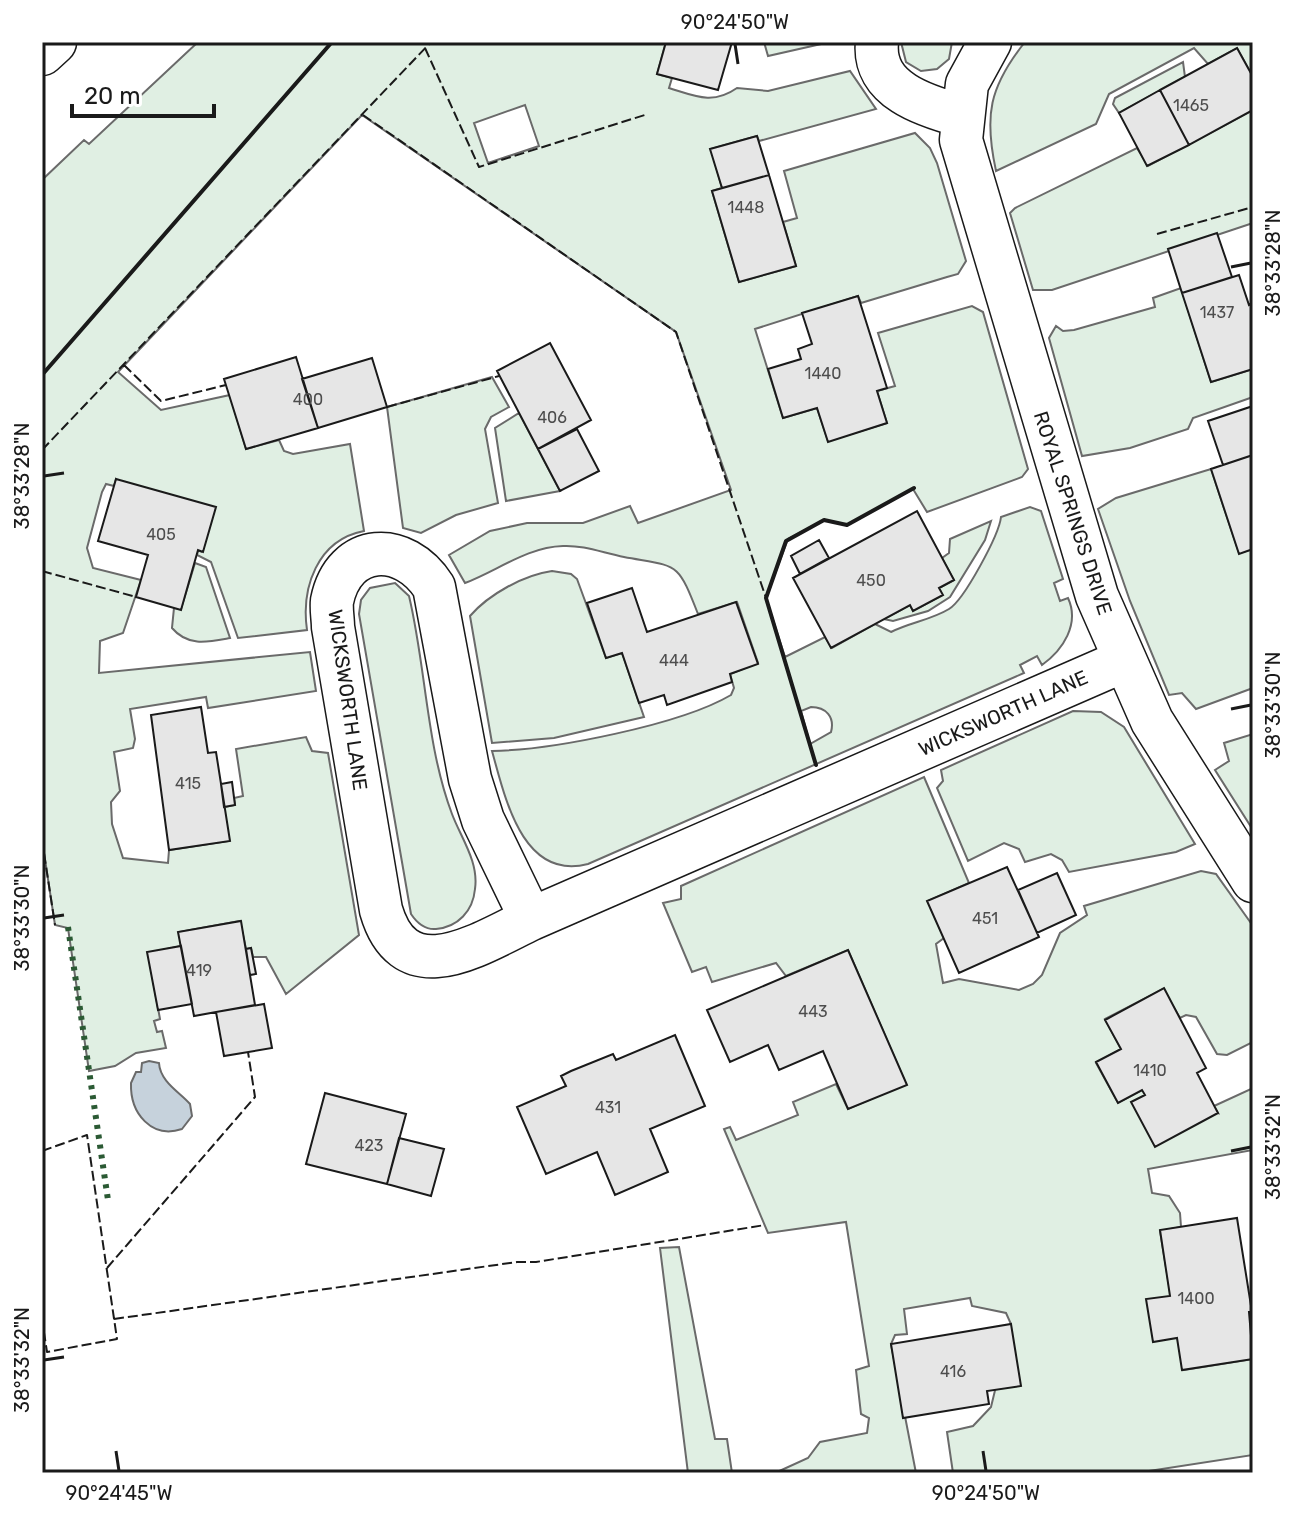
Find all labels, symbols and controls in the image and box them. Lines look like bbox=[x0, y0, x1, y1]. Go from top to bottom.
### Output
text: 90°24'50"W bbox=[681, 10, 789, 34]
scale bar bbox=[72, 68, 214, 118]
text: 20 m bbox=[84, 82, 141, 110]
house number: 1465 bbox=[1173, 96, 1209, 115]
house number: 1448 bbox=[728, 198, 764, 217]
text: 38°33'28"N bbox=[1261, 210, 1285, 316]
house number: 1437 bbox=[1200, 303, 1234, 322]
house number: 1440 bbox=[805, 364, 841, 383]
house number: 400 bbox=[293, 390, 323, 409]
house number: 406 bbox=[537, 408, 567, 427]
street label: ROYAL SPRINGS DRIVE bbox=[1029, 408, 1117, 618]
text: 38°33'28"N bbox=[10, 423, 34, 529]
house number: 405 bbox=[146, 525, 176, 544]
house number: 450 bbox=[856, 571, 886, 590]
street label: WICKSWORTH LANE bbox=[323, 608, 373, 792]
house number: 444 bbox=[659, 651, 689, 670]
text: 38°33'30"N bbox=[1261, 652, 1285, 759]
street label: WICKSWORTH LANE bbox=[915, 665, 1091, 761]
house number: 415 bbox=[175, 774, 201, 793]
text: 38°33'30"N bbox=[10, 865, 34, 972]
house number: 451 bbox=[972, 909, 998, 928]
house number: 419 bbox=[186, 961, 212, 980]
house number: 443 bbox=[798, 1002, 828, 1021]
house number: 1410 bbox=[1133, 1061, 1167, 1080]
text: 38°33'32"N bbox=[1261, 1094, 1285, 1200]
house number: 431 bbox=[595, 1098, 621, 1117]
house number: 423 bbox=[355, 1136, 383, 1155]
house number: 1400 bbox=[1177, 1289, 1215, 1308]
text: 38°33'32"N bbox=[10, 1307, 34, 1413]
house number: 416 bbox=[940, 1362, 966, 1381]
text: 90°24'45"W bbox=[66, 1481, 172, 1505]
text: 90°24'50"W bbox=[932, 1481, 1040, 1505]

